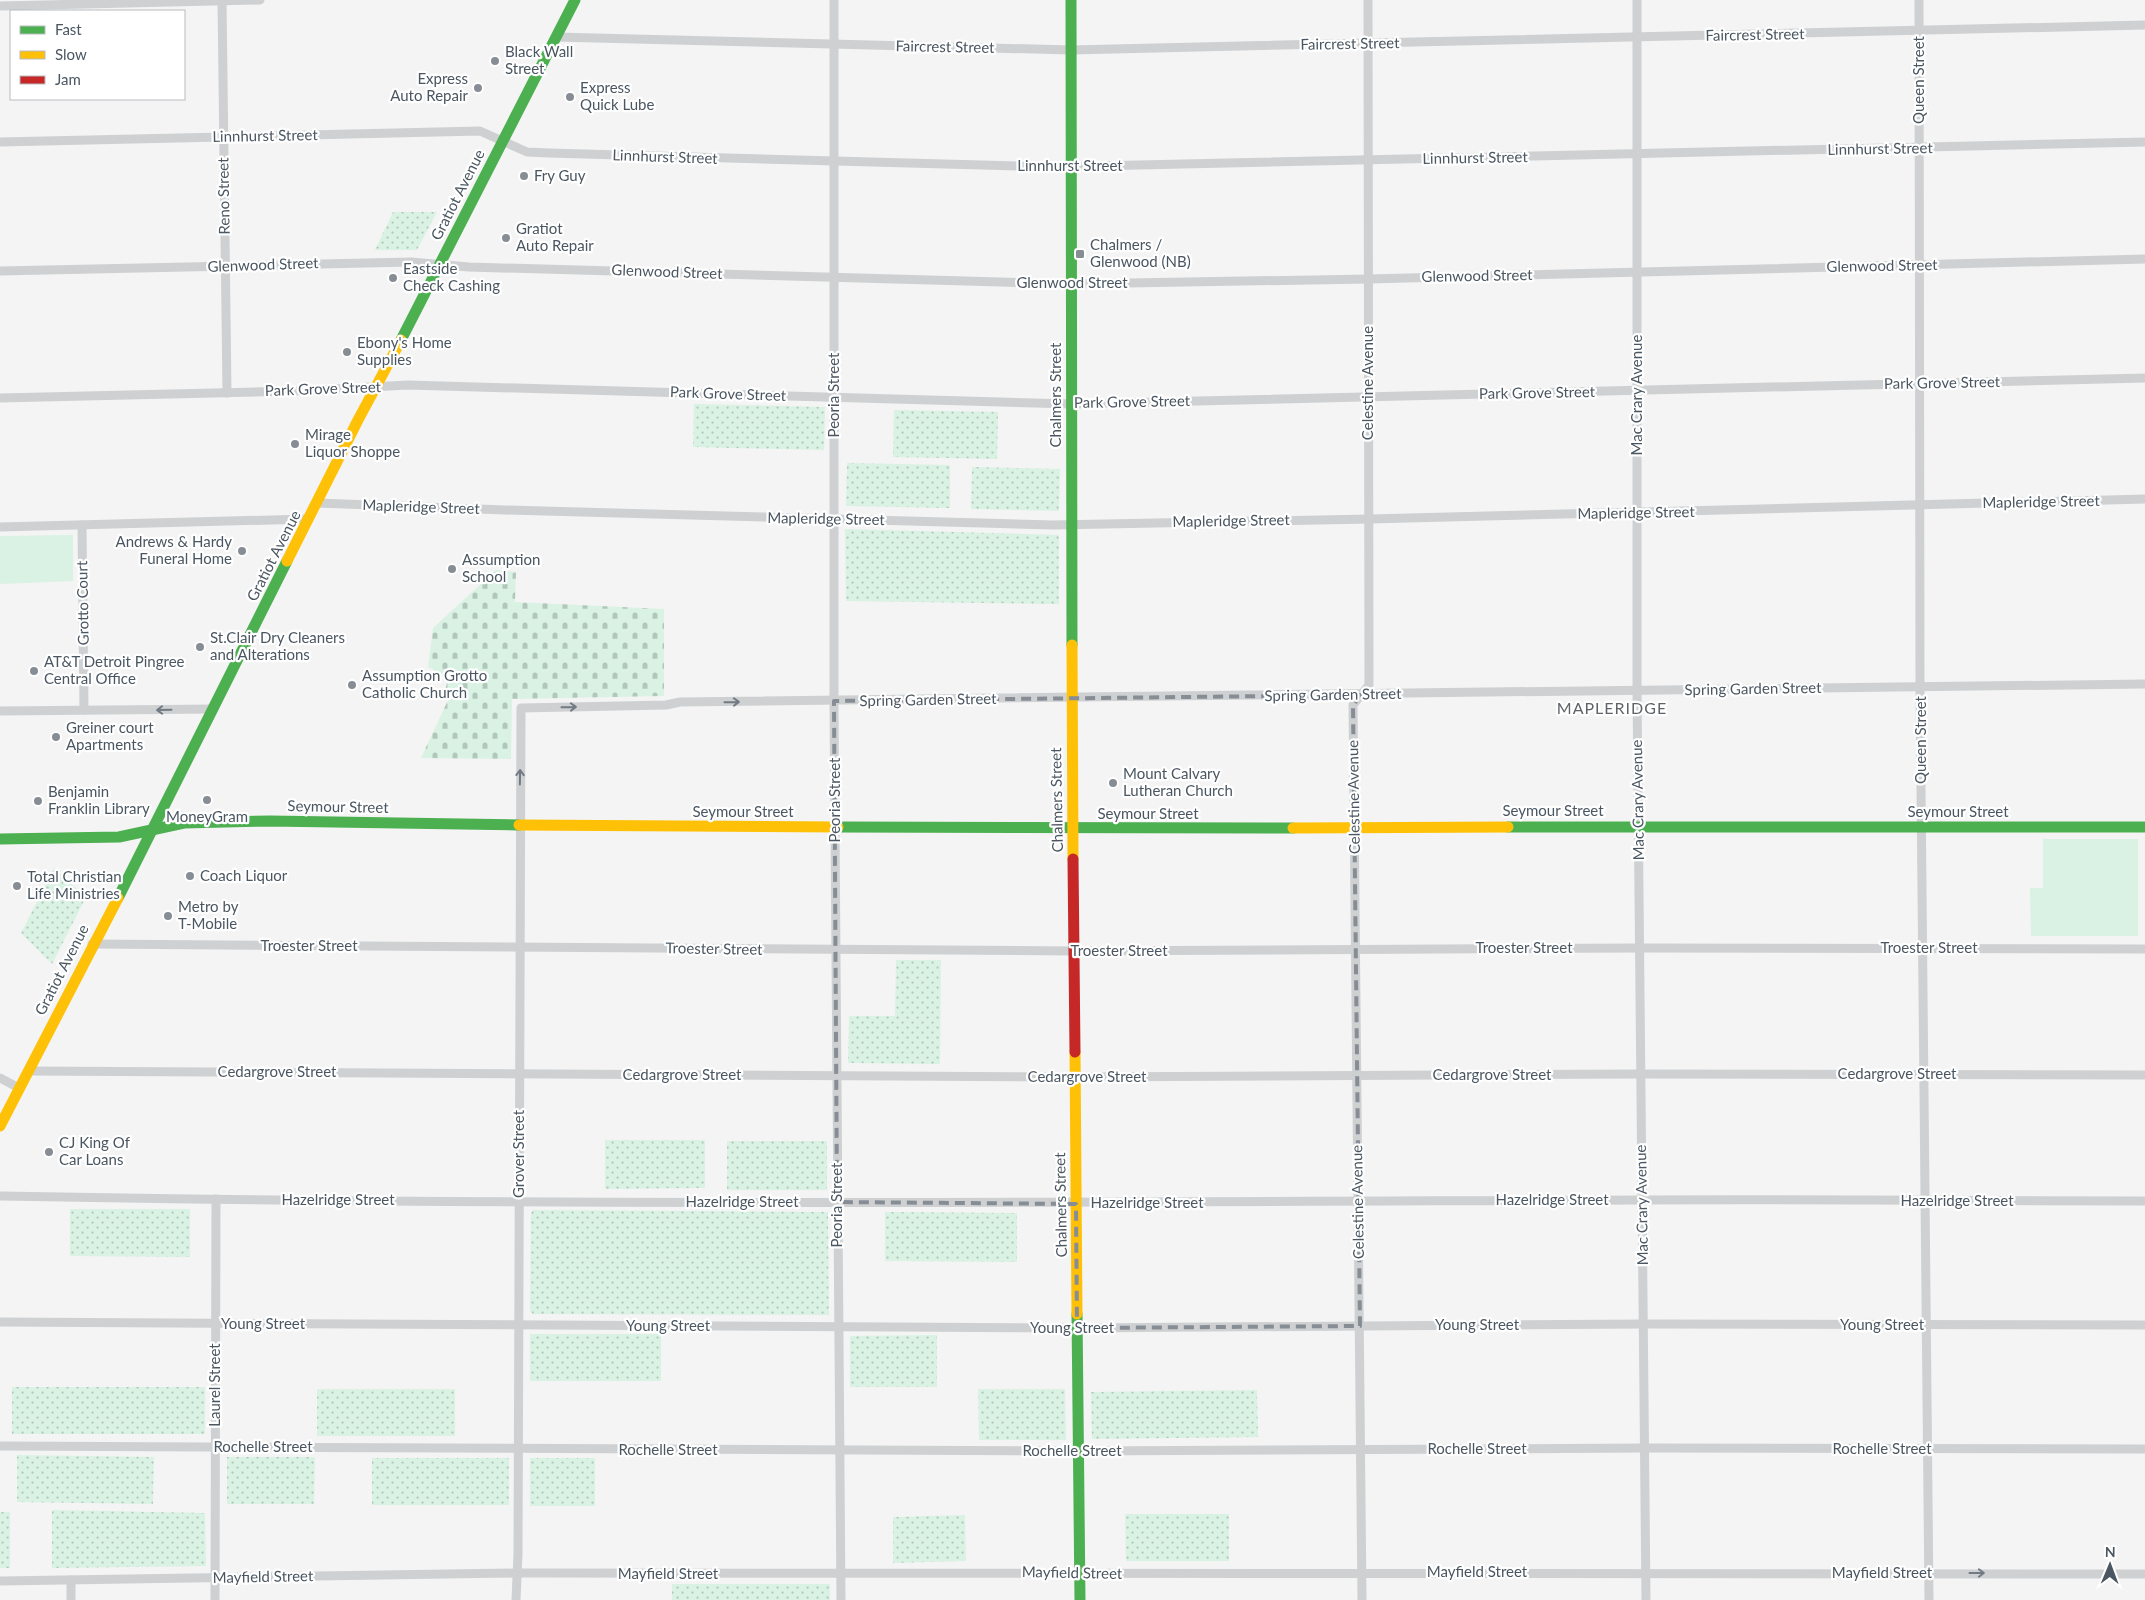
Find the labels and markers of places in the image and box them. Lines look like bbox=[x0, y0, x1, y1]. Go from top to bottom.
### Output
place label: Black Wall Street bbox=[505, 42, 573, 77]
marker: Black Wall Street bbox=[489, 55, 501, 67]
place label: Express Auto Repair bbox=[390, 69, 469, 104]
place label: Express Quick Lube bbox=[580, 78, 655, 113]
marker: Express Auto Repair bbox=[472, 82, 484, 94]
marker: Express Quick Lube bbox=[564, 91, 576, 103]
place label: Fry Guy bbox=[534, 166, 586, 184]
marker: Fry Guy bbox=[518, 170, 530, 182]
place label: Gratiot Auto Repair bbox=[516, 219, 594, 254]
marker: Gratiot Auto Repair bbox=[500, 232, 512, 244]
place label: Chalmers / Glenwood (NB) bbox=[1090, 235, 1191, 270]
marker: Chalmers / Glenwood (NB) bbox=[1074, 248, 1086, 260]
place label: Eastside Check Cashing bbox=[403, 259, 500, 294]
marker: Eastside Check Cashing bbox=[387, 272, 399, 284]
place label: Ebony's Home Supplies bbox=[357, 333, 452, 368]
marker: Ebony's Home Supplies bbox=[341, 346, 353, 358]
place label: Mirage Liquor Shoppe bbox=[305, 425, 400, 460]
marker: Mirage Liquor Shoppe bbox=[289, 438, 301, 450]
place label: Andrews & Hardy Funeral Home bbox=[116, 532, 232, 567]
marker: Andrews & Hardy Funeral Home bbox=[236, 545, 248, 557]
place label: Assumption School bbox=[462, 550, 540, 585]
marker: Assumption School bbox=[446, 563, 458, 575]
place label: St.Clair Dry Cleaners and Alterations bbox=[210, 628, 345, 663]
marker: St.Clair Dry Cleaners and Alterations bbox=[194, 641, 206, 653]
place label: AT&T Detroit Pingree Central Office bbox=[44, 652, 185, 687]
marker: AT&T Detroit Pingree Central Office bbox=[28, 665, 40, 677]
place label: Assumption Grotto Catholic Church bbox=[362, 666, 487, 701]
marker: Assumption Grotto Catholic Church bbox=[346, 679, 358, 691]
place label: Greiner court Apartments bbox=[66, 718, 154, 753]
marker: Greiner court Apartments bbox=[50, 731, 62, 743]
place label: Mount Calvary Lutheran Church bbox=[1123, 764, 1233, 799]
marker: Mount Calvary Lutheran Church bbox=[1107, 777, 1119, 789]
place label: Benjamin Franklin Library bbox=[48, 782, 150, 817]
marker: MoneyGram bbox=[201, 794, 213, 806]
marker: Benjamin Franklin Library bbox=[32, 795, 44, 807]
place label: MoneyGram bbox=[166, 807, 248, 825]
place label: Coach Liquor bbox=[200, 866, 288, 884]
place label: Total Christian Life Ministries bbox=[27, 867, 122, 902]
marker: Coach Liquor bbox=[184, 870, 196, 882]
marker: Total Christian Life Ministries bbox=[11, 880, 23, 892]
place label: Metro by T-Mobile bbox=[178, 897, 239, 932]
marker: Metro by T-Mobile bbox=[162, 910, 174, 922]
place label: CJ King Of Car Loans bbox=[59, 1133, 131, 1168]
marker: CJ King Of Car Loans bbox=[43, 1146, 55, 1158]

